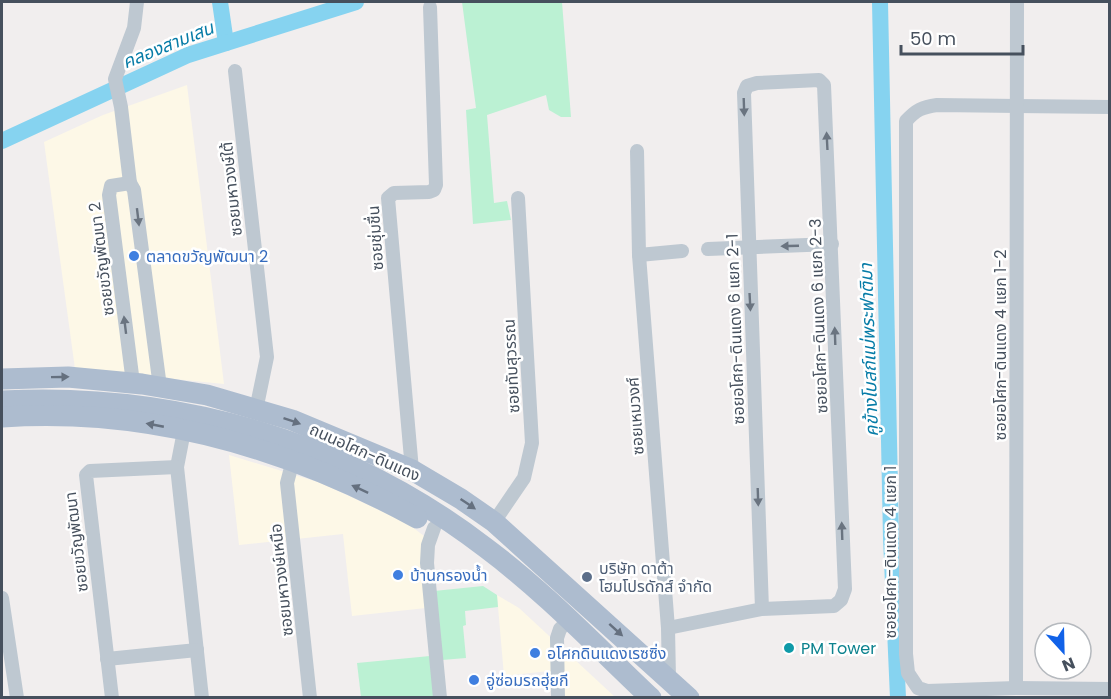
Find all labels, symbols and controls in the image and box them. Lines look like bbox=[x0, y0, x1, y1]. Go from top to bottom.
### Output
water label: คลองสามเสน bbox=[118, 15, 218, 74]
scale bar bbox=[901, 18, 1022, 56]
text: 50 m bbox=[910, 26, 956, 51]
one-way arrow bbox=[739, 98, 749, 117]
one-way arrow bbox=[822, 132, 831, 151]
street label: ซอยมหาวงษ์ใต้ bbox=[215, 141, 248, 237]
street label: ซอยขวัญพัฒนา 2 bbox=[83, 201, 120, 317]
street label: ซอยชุ่มชื่น bbox=[362, 205, 389, 271]
one-way arrow bbox=[133, 208, 142, 227]
street label: ซอยอโศก-ดินแดง 6 แยก 2-3 bbox=[804, 218, 833, 414]
street label: ซอยอโศก-ดินแดง 6 แยก 2-1 bbox=[721, 233, 750, 425]
one-way arrow bbox=[780, 241, 799, 251]
place label: ตลาดขวัญพัฒนา 2 bbox=[146, 245, 268, 268]
marker: ตลาดขวัญพัฒนา 2 bbox=[127, 249, 141, 263]
street label: ซอยอโศก-ดินแดง 4 แยก 1-2 bbox=[989, 250, 1012, 440]
water label: คูข้างโบสถ์แม่พระฟาติมา bbox=[853, 262, 884, 437]
one-way arrow bbox=[746, 293, 755, 312]
one-way arrow bbox=[121, 315, 130, 334]
street label: ซอยทับสุวรรณ bbox=[498, 318, 525, 414]
one-way arrow bbox=[831, 327, 840, 346]
one-way arrow bbox=[50, 372, 69, 382]
street label: ซอยเหมวงศ์ bbox=[621, 376, 650, 456]
one-way arrow bbox=[283, 416, 301, 426]
street label: ถนนอโศก-ดินแดง bbox=[306, 418, 424, 487]
one-way arrow bbox=[145, 420, 164, 429]
street label: ซอยอโศก-ดินแดง 4 แยก 1 bbox=[879, 466, 902, 638]
one-way arrow bbox=[352, 485, 369, 494]
one-way arrow bbox=[754, 488, 763, 507]
street label: ซอยขวัญพัฒนา bbox=[59, 491, 94, 593]
one-way arrow bbox=[459, 498, 475, 510]
one-way arrow bbox=[838, 521, 847, 540]
street label: ซอยมหาวงษ์เหนือ bbox=[264, 523, 299, 637]
place label: บริษัท ดาต้า โฮมโปรดักส์ จำกัด bbox=[599, 557, 712, 598]
place label: บ้านกรองน้ำ bbox=[410, 564, 487, 587]
marker: บ้านกรองน้ำ bbox=[391, 568, 405, 582]
marker: บริษัท ดาต้า โฮมโปรดักส์ จำกัด bbox=[580, 570, 594, 584]
north arrow bbox=[1033, 621, 1093, 681]
one-way arrow bbox=[608, 623, 623, 636]
place label: PM Tower bbox=[801, 637, 876, 660]
marker: PM Tower bbox=[782, 641, 796, 655]
place label: อโศกดินแดงเรซซิ่ง bbox=[547, 642, 666, 665]
marker: อโศกดินแดงเรซซิ่ง bbox=[528, 646, 542, 660]
text: N bbox=[1059, 652, 1078, 677]
place label: อู่ซ่อมรถฮุ่ยกี bbox=[486, 669, 569, 692]
marker: อู่ซ่อมรถฮุ่ยกี bbox=[467, 673, 481, 687]

